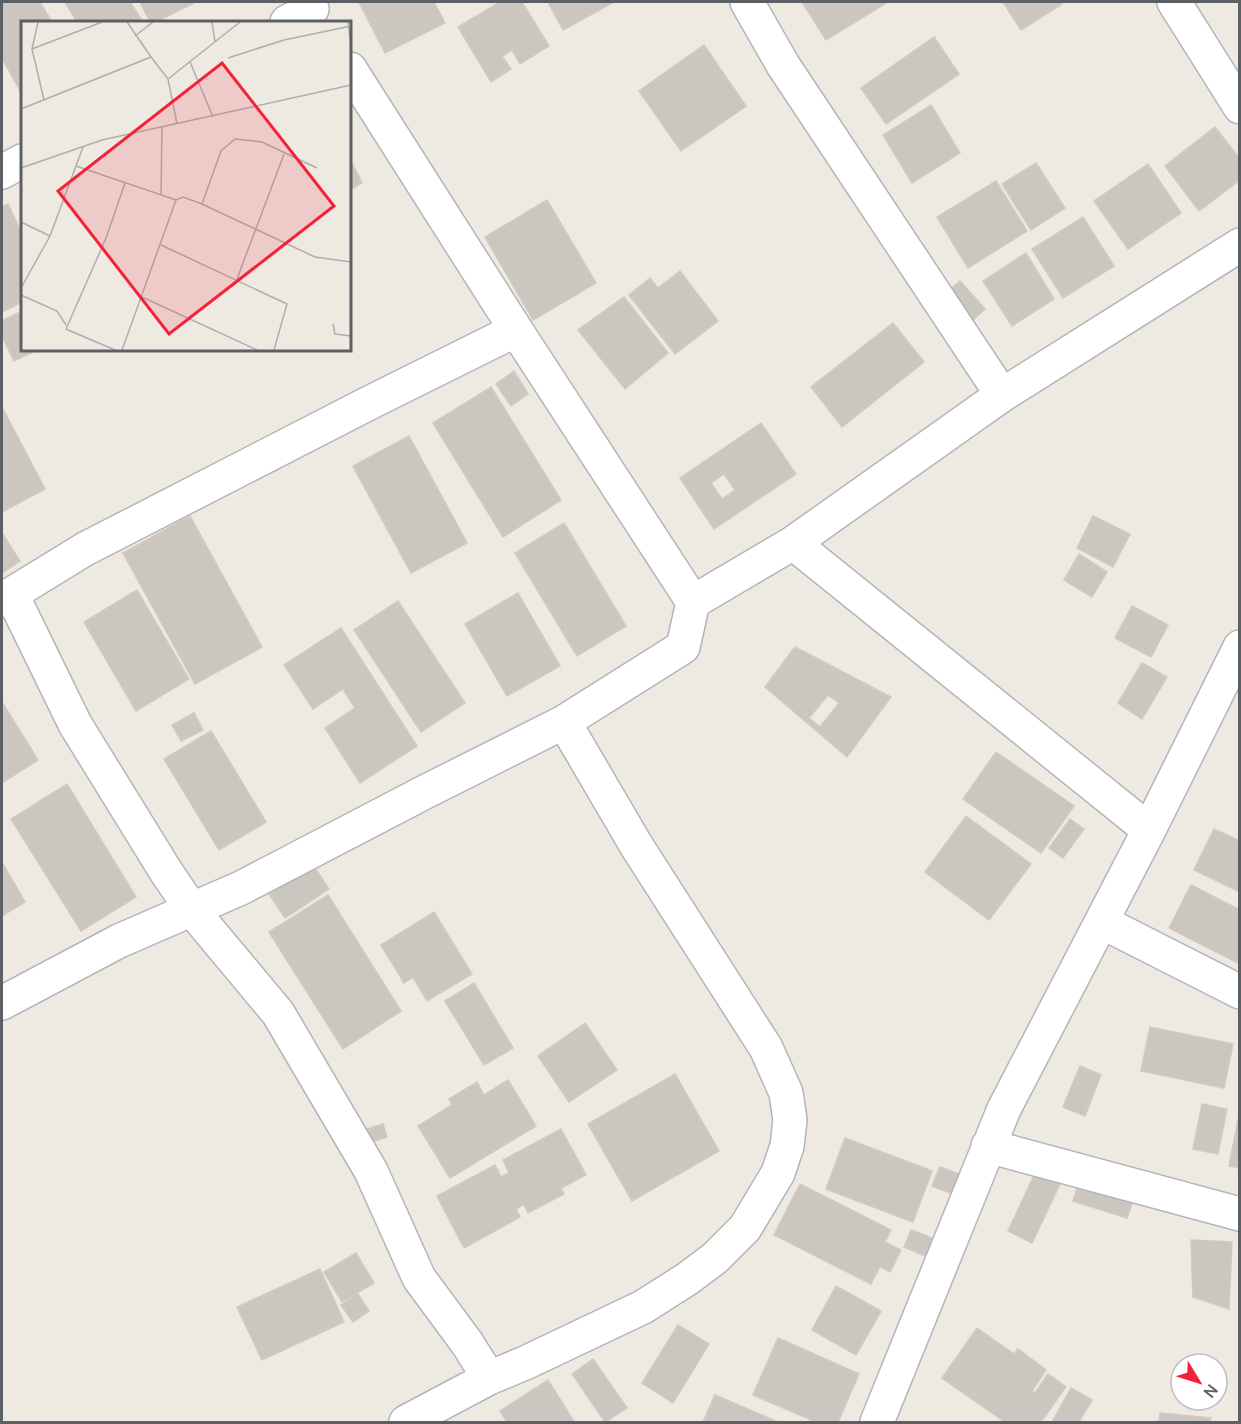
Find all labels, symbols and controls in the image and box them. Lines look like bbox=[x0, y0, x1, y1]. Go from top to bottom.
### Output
inset map bbox=[21, 21, 351, 351]
north arrow bbox=[1169, 1352, 1229, 1412]
text: N bbox=[1199, 1380, 1223, 1403]

